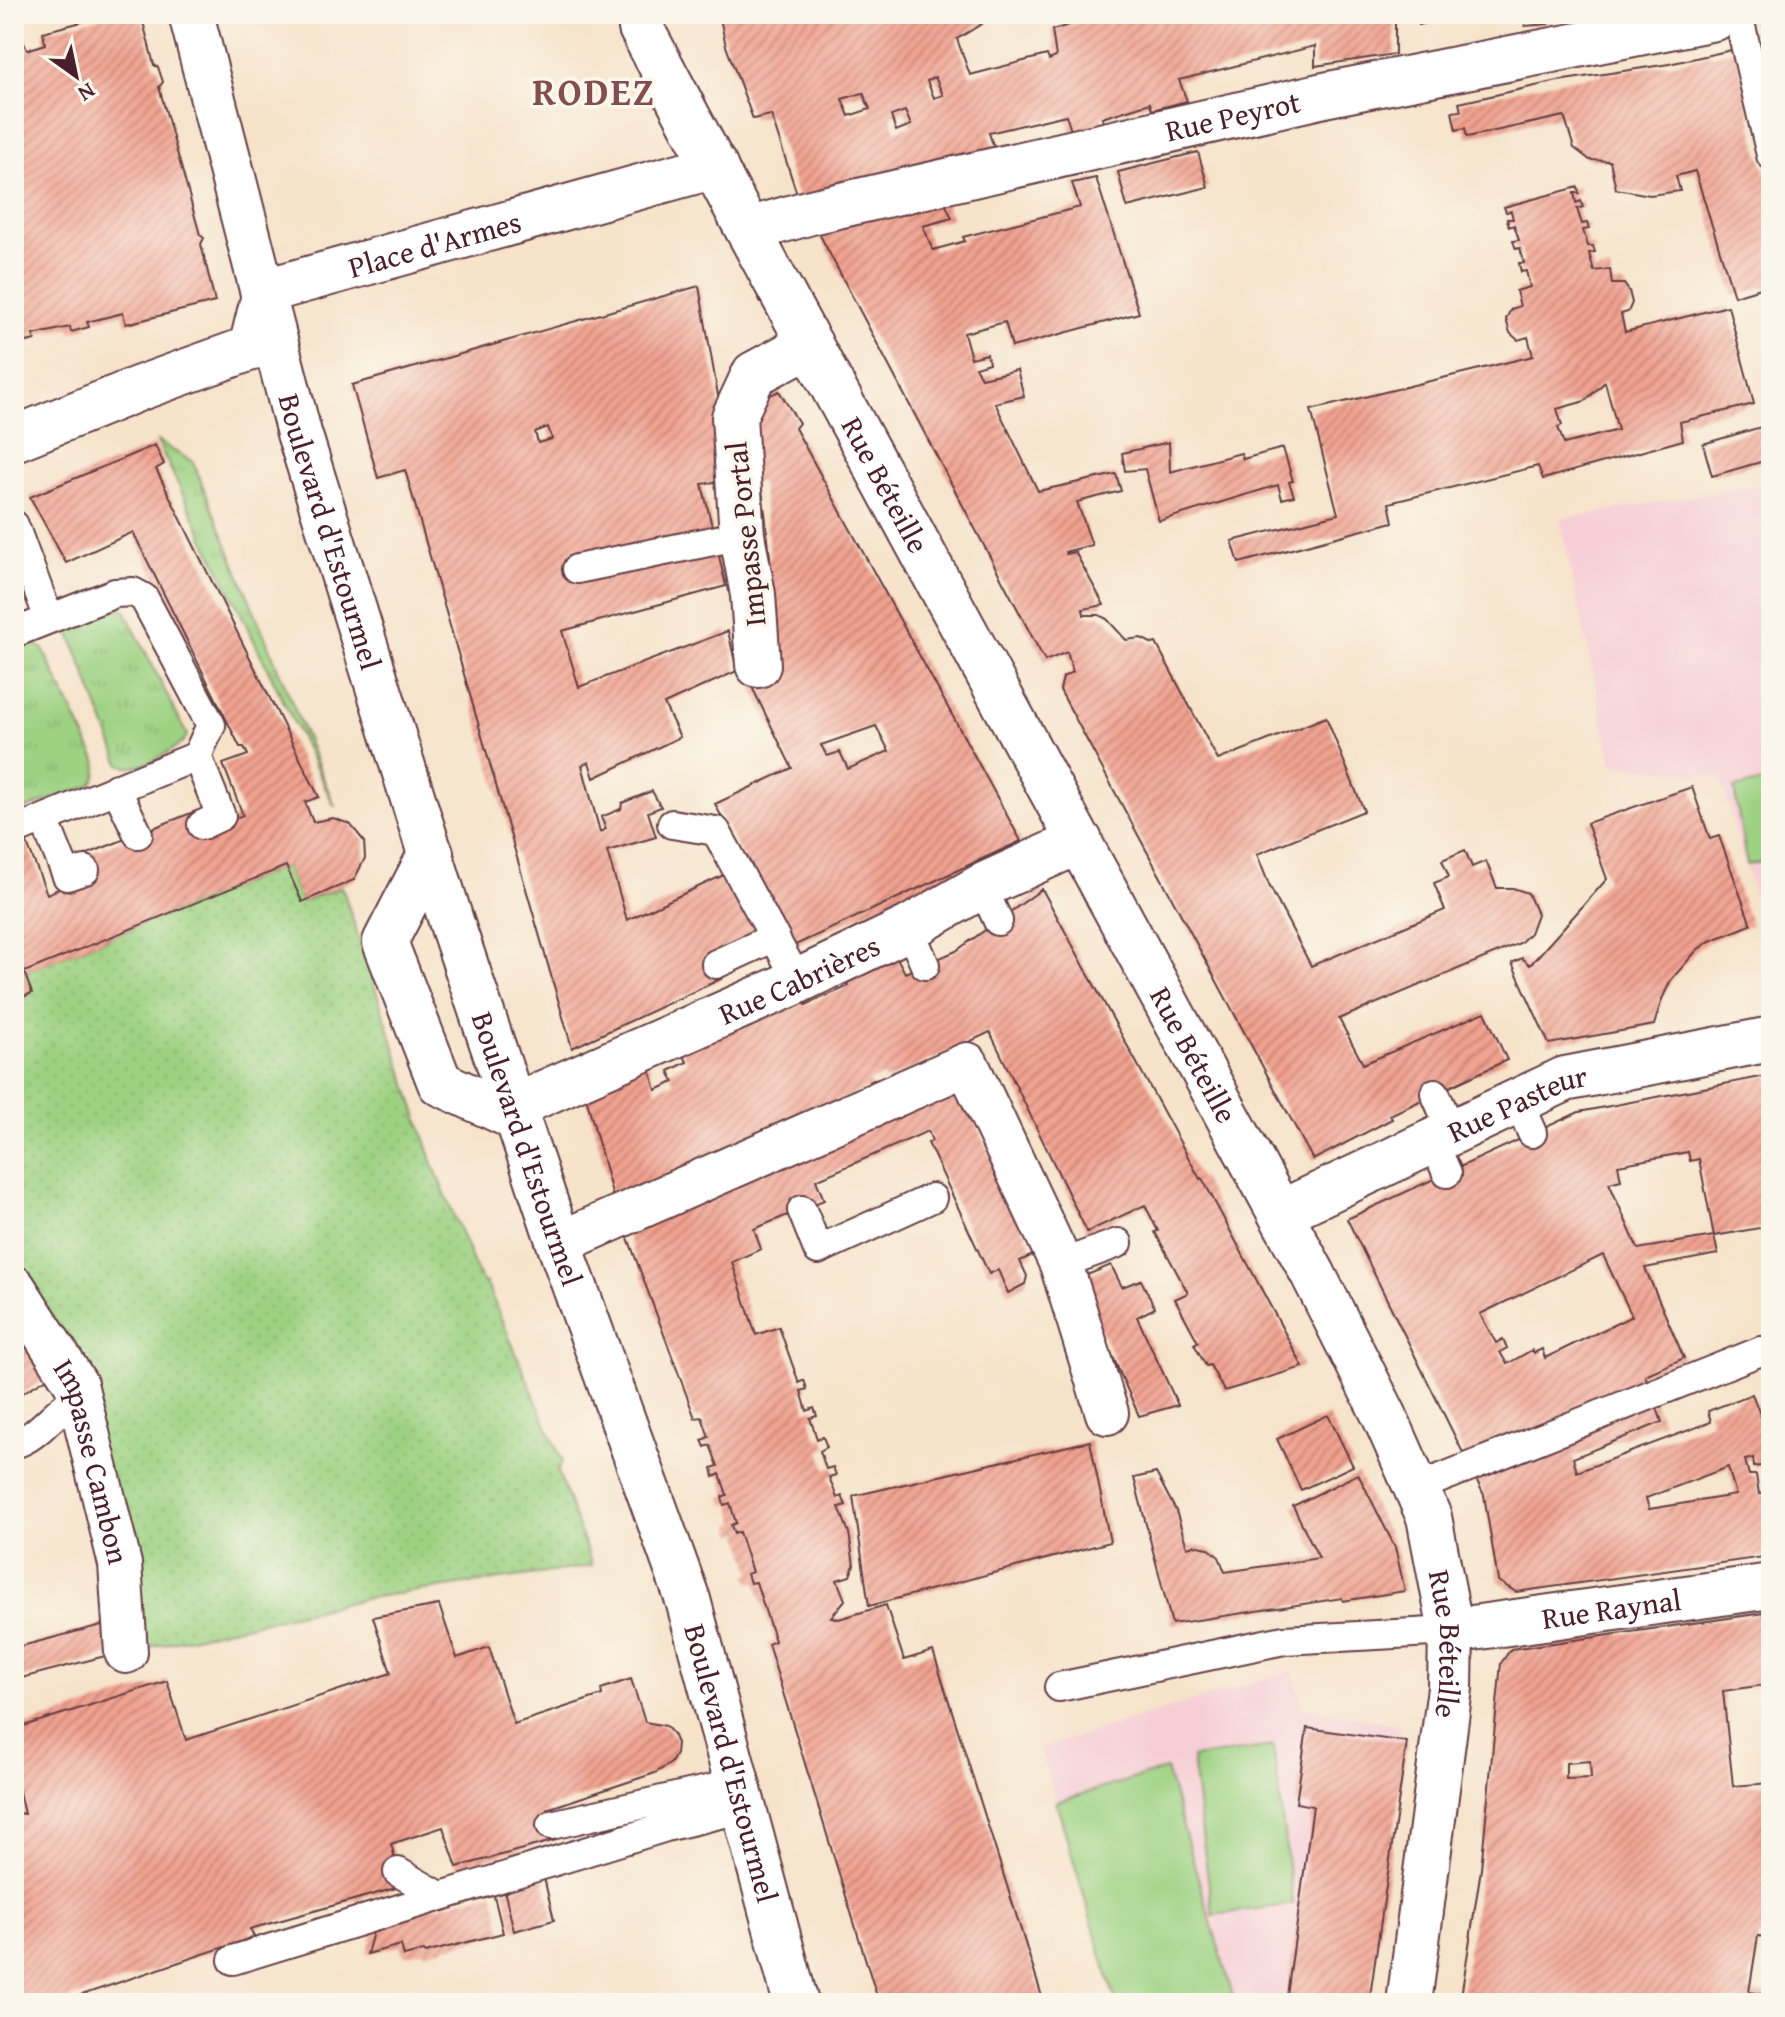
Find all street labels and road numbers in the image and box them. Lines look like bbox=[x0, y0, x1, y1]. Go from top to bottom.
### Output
street label: Rue Peyrot bbox=[1161, 79, 1305, 153]
street label: Place d'Armes bbox=[343, 199, 526, 289]
street label: Boulevard d'Estourmel bbox=[268, 389, 393, 675]
street label: Rue Béteille bbox=[831, 408, 941, 561]
street label: Impasse Portal bbox=[713, 439, 777, 629]
street label: Rue Cabrières bbox=[712, 923, 887, 1035]
street label: Rue Béteille bbox=[1139, 978, 1249, 1131]
street label: Boulevard d'Estourmel bbox=[461, 1006, 595, 1292]
street label: Rue Pasteur bbox=[1440, 1053, 1591, 1153]
street label: Impasse Cambon bbox=[43, 1350, 141, 1569]
street label: Rue Béteille bbox=[1418, 1566, 1473, 1721]
street label: Rue Raynal bbox=[1539, 1577, 1684, 1640]
street label: Boulevard d'Estourmel bbox=[673, 1619, 790, 1907]

